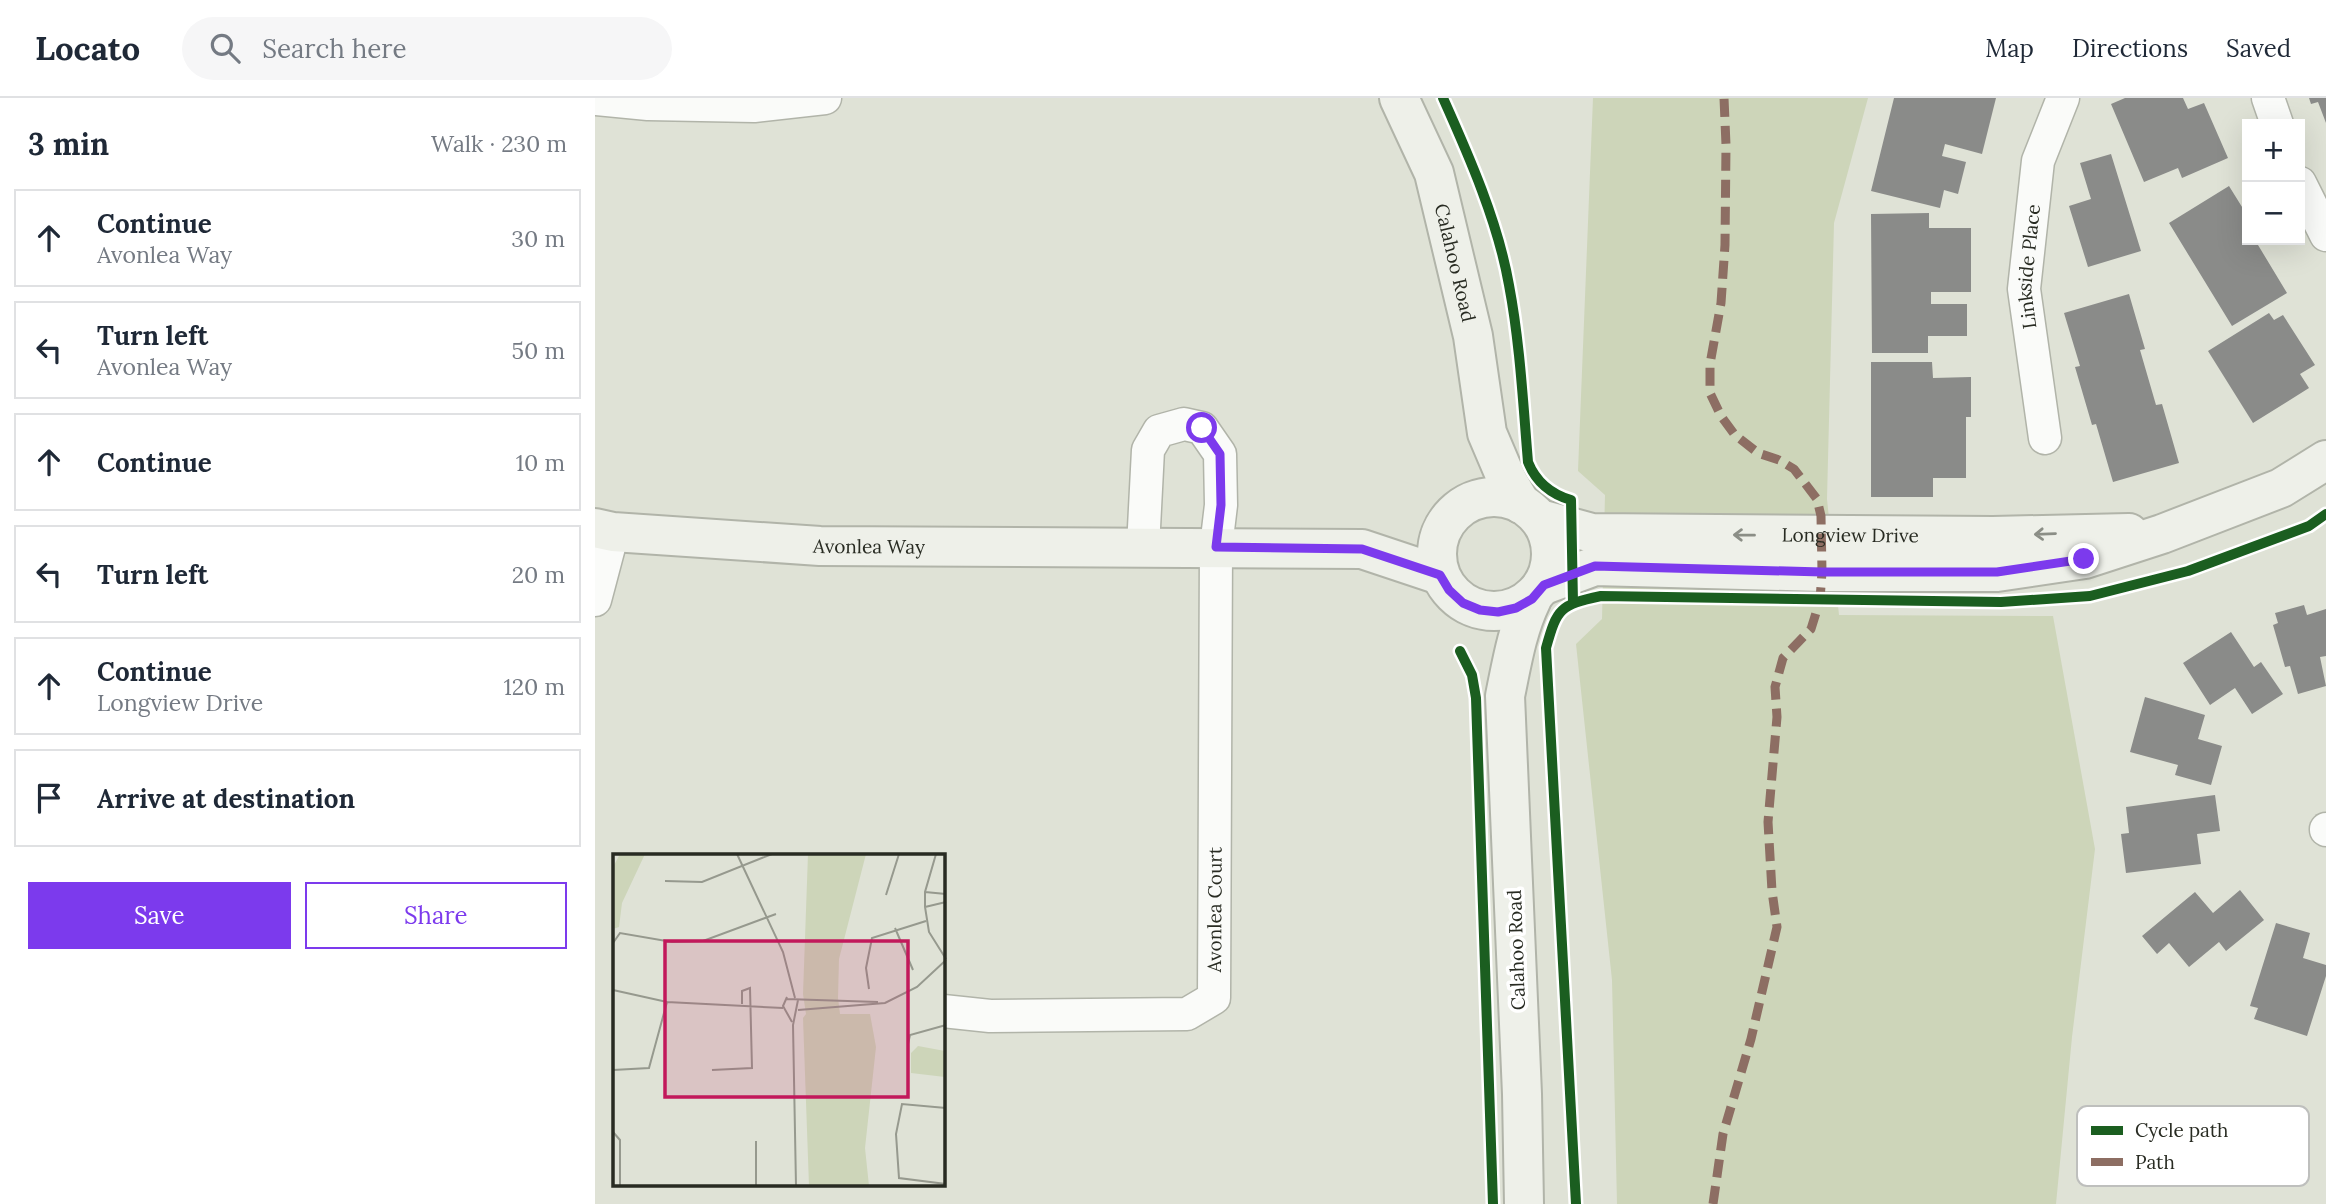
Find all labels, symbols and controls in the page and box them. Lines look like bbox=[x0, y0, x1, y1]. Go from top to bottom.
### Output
search box bbox=[182, 17, 672, 80]
text: Locato bbox=[35, 27, 140, 69]
icon: search bbox=[206, 29, 244, 67]
text: Search here bbox=[262, 32, 407, 65]
text: Map bbox=[1985, 33, 2034, 64]
text: Directions bbox=[2072, 33, 2188, 64]
text: Saved bbox=[2226, 33, 2291, 64]
map controls bbox=[2242, 119, 2305, 245]
button: + bbox=[2242, 119, 2305, 182]
text: 3 min bbox=[28, 125, 109, 163]
text: Walk · 230 m bbox=[431, 129, 567, 158]
button: − bbox=[2242, 182, 2305, 245]
street label: Calahoo Road bbox=[1430, 201, 1481, 324]
street label: Linkside Place bbox=[2012, 203, 2045, 331]
text: Continue bbox=[97, 207, 212, 240]
icon: ahead bbox=[30, 219, 68, 257]
text: 30 m bbox=[511, 224, 565, 253]
text: Avonlea Way bbox=[97, 240, 232, 269]
text: Turn left bbox=[97, 319, 208, 352]
icon: left bbox=[30, 331, 68, 369]
text: 50 m bbox=[512, 336, 565, 365]
text: Avonlea Way bbox=[97, 352, 232, 381]
route start bbox=[1186, 412, 1217, 443]
icon: ahead bbox=[30, 443, 68, 481]
text: Continue bbox=[97, 446, 212, 479]
text: 10 m bbox=[516, 448, 565, 477]
street label: Longview Drive bbox=[1781, 522, 1919, 547]
one-way arrow bbox=[1733, 528, 1756, 541]
one-way arrow bbox=[2034, 528, 2057, 541]
street label: Avonlea Way bbox=[811, 534, 925, 559]
route end bbox=[2068, 543, 2099, 574]
icon: left bbox=[30, 555, 68, 593]
text: Turn left bbox=[97, 558, 208, 591]
text: 20 m bbox=[512, 560, 565, 589]
text: Continue bbox=[97, 655, 212, 688]
icon: ahead bbox=[30, 667, 68, 705]
text: 120 m bbox=[503, 672, 565, 701]
text: Longview Drive bbox=[97, 688, 263, 717]
icon: arrive bbox=[30, 779, 68, 817]
text: Arrive at destination bbox=[97, 782, 355, 815]
street label: Avonlea Court bbox=[1202, 846, 1227, 973]
inset map bbox=[613, 854, 945, 1186]
button: Save bbox=[28, 882, 291, 949]
button: Share bbox=[305, 882, 567, 949]
street label: Calahoo Road bbox=[1502, 889, 1530, 1011]
legend bbox=[2077, 1106, 2309, 1186]
text: Cycle path bbox=[2135, 1118, 2228, 1142]
text: Path bbox=[2135, 1150, 2175, 1174]

